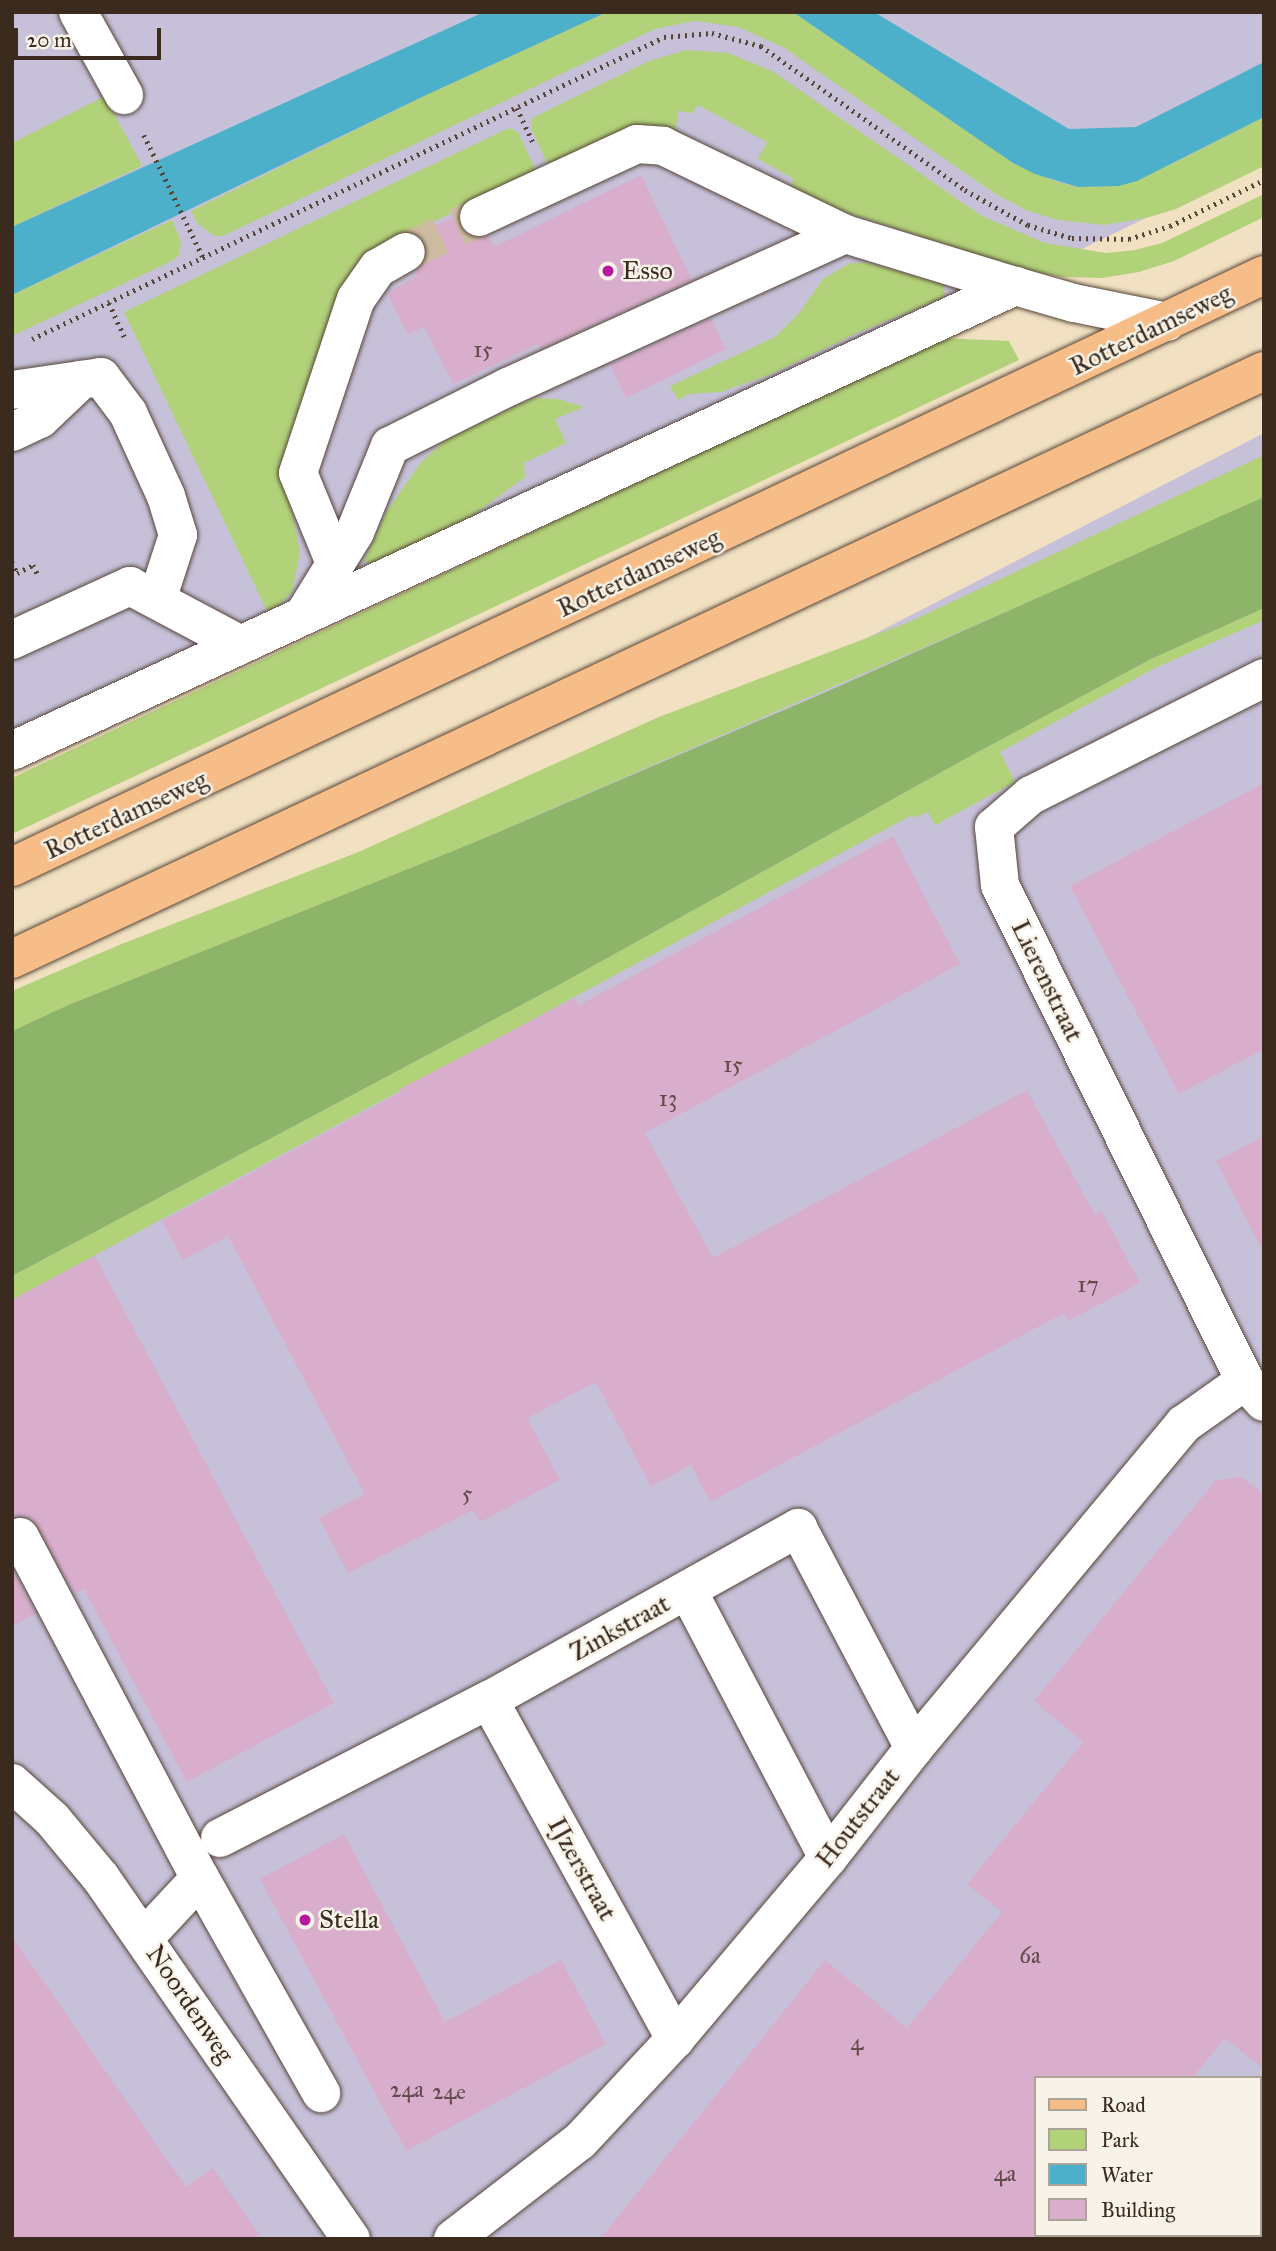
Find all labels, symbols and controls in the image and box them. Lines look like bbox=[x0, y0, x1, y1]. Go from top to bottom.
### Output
scale bar bbox=[18, 14, 164, 58]
text: 20 m bbox=[27, 27, 72, 53]
place label: Esso bbox=[622, 255, 673, 287]
marker: Esso bbox=[600, 263, 616, 279]
street label: Rotterdamseweg bbox=[1065, 277, 1237, 383]
house number: 15 bbox=[473, 335, 493, 363]
street label: Rotterdamseweg bbox=[553, 522, 725, 624]
street label: Rotterdamseweg bbox=[40, 764, 212, 866]
street label: Lierenstraat bbox=[1004, 915, 1090, 1047]
house number: 15 bbox=[723, 1050, 743, 1078]
house number: 13 bbox=[659, 1084, 677, 1112]
house number: 17 bbox=[1077, 1270, 1099, 1298]
house number: 5 bbox=[462, 1479, 472, 1507]
street label: Zinkstraat bbox=[565, 1588, 675, 1668]
street label: Houtstraat bbox=[809, 1762, 907, 1874]
street label: IJzerstraat bbox=[541, 1812, 623, 1926]
place label: Stella bbox=[319, 1904, 379, 1936]
marker: Stella bbox=[297, 1912, 313, 1928]
street label: Noordenweg bbox=[139, 1939, 241, 2069]
house number: 6a bbox=[1019, 1941, 1041, 1969]
house number: 4 bbox=[851, 2028, 863, 2056]
house number: 24a bbox=[390, 2075, 424, 2103]
legend bbox=[1034, 2076, 1262, 2237]
house number: 24e bbox=[432, 2077, 466, 2105]
text: Road bbox=[1101, 2092, 1146, 2118]
text: Park bbox=[1101, 2127, 1139, 2153]
house number: 4a bbox=[994, 2159, 1016, 2187]
text: Water bbox=[1101, 2162, 1153, 2188]
text: Building bbox=[1101, 2197, 1175, 2223]

